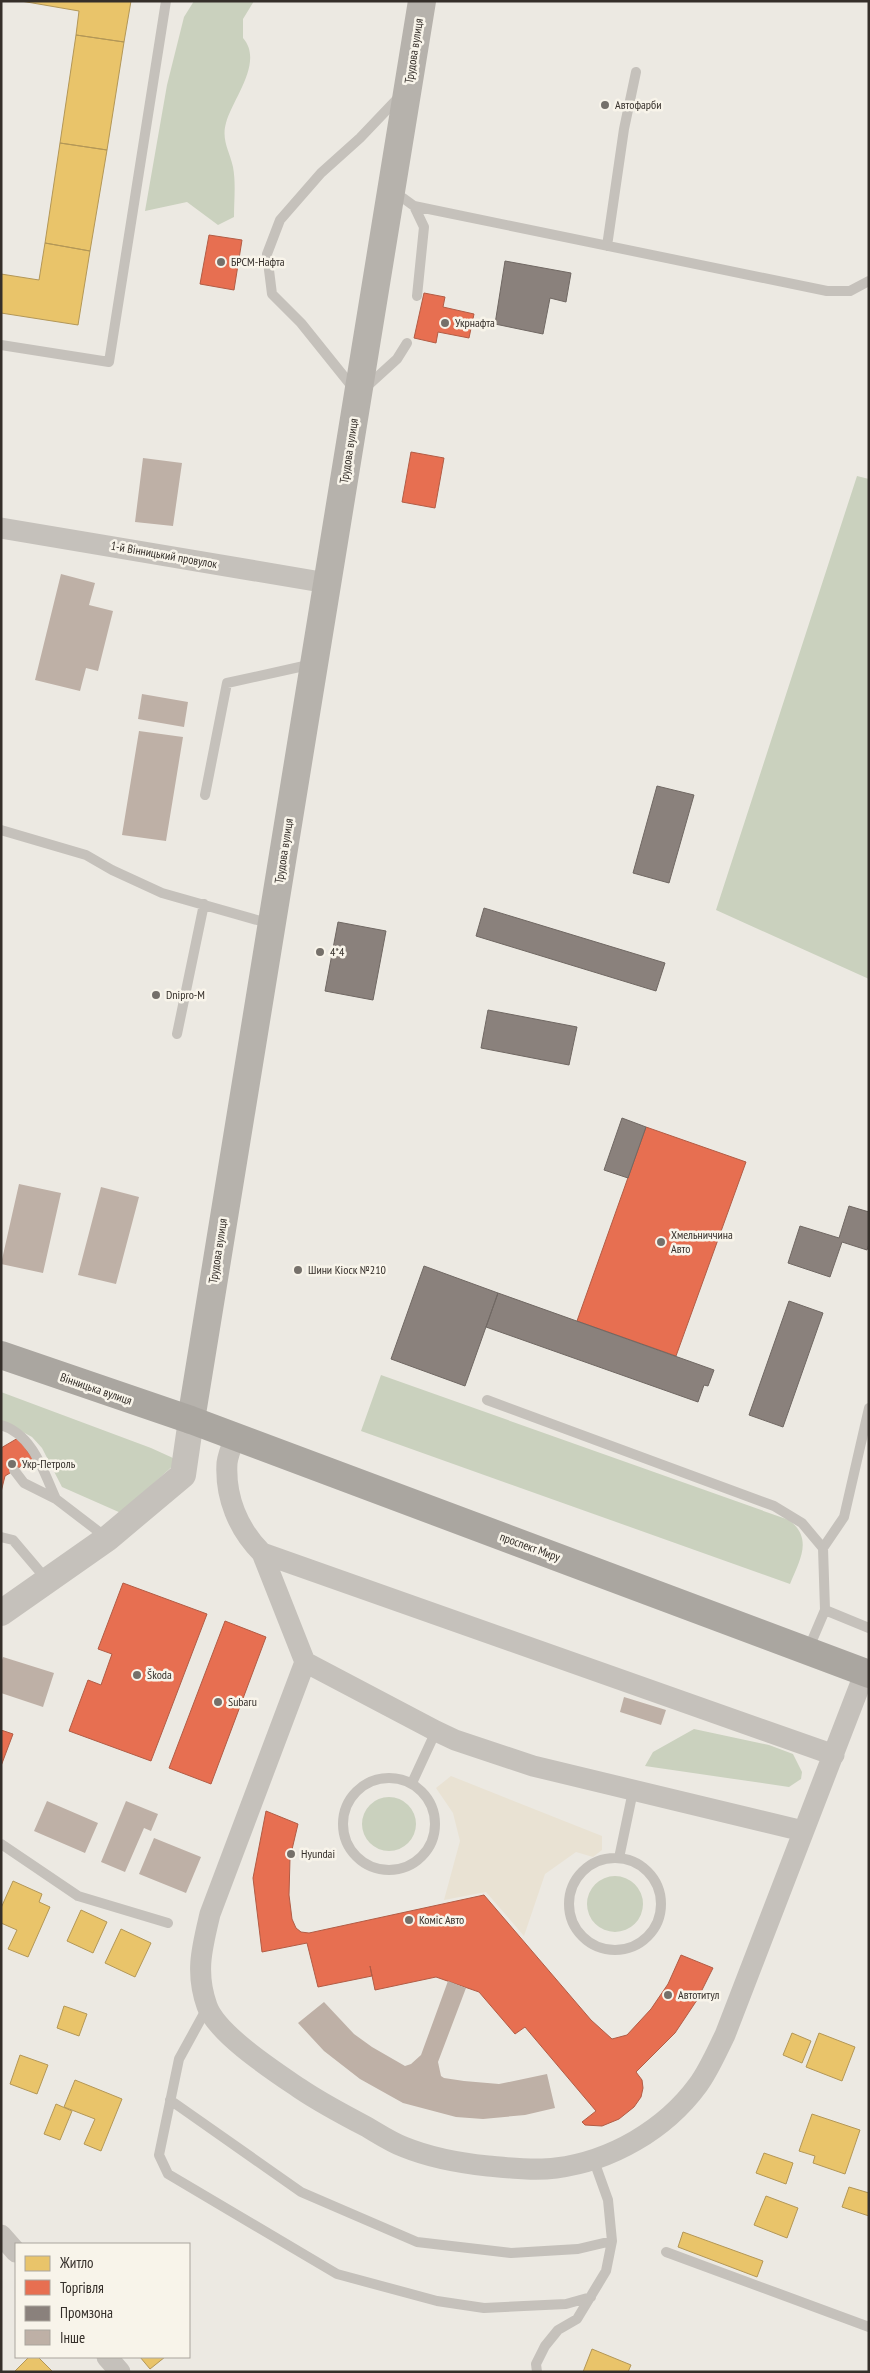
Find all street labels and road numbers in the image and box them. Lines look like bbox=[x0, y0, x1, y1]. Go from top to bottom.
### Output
street label: Трудова вулиця bbox=[401, 17, 426, 85]
street label: Трудова вулиця bbox=[336, 417, 361, 485]
street label: 1-й Вінницький провулок bbox=[110, 538, 219, 571]
street label: Трудова вулиця bbox=[271, 817, 296, 885]
street label: Трудова вулиця bbox=[205, 1217, 230, 1285]
street label: Вінницька вулиця bbox=[58, 1369, 134, 1408]
street label: проспект Миру bbox=[498, 1529, 563, 1565]

